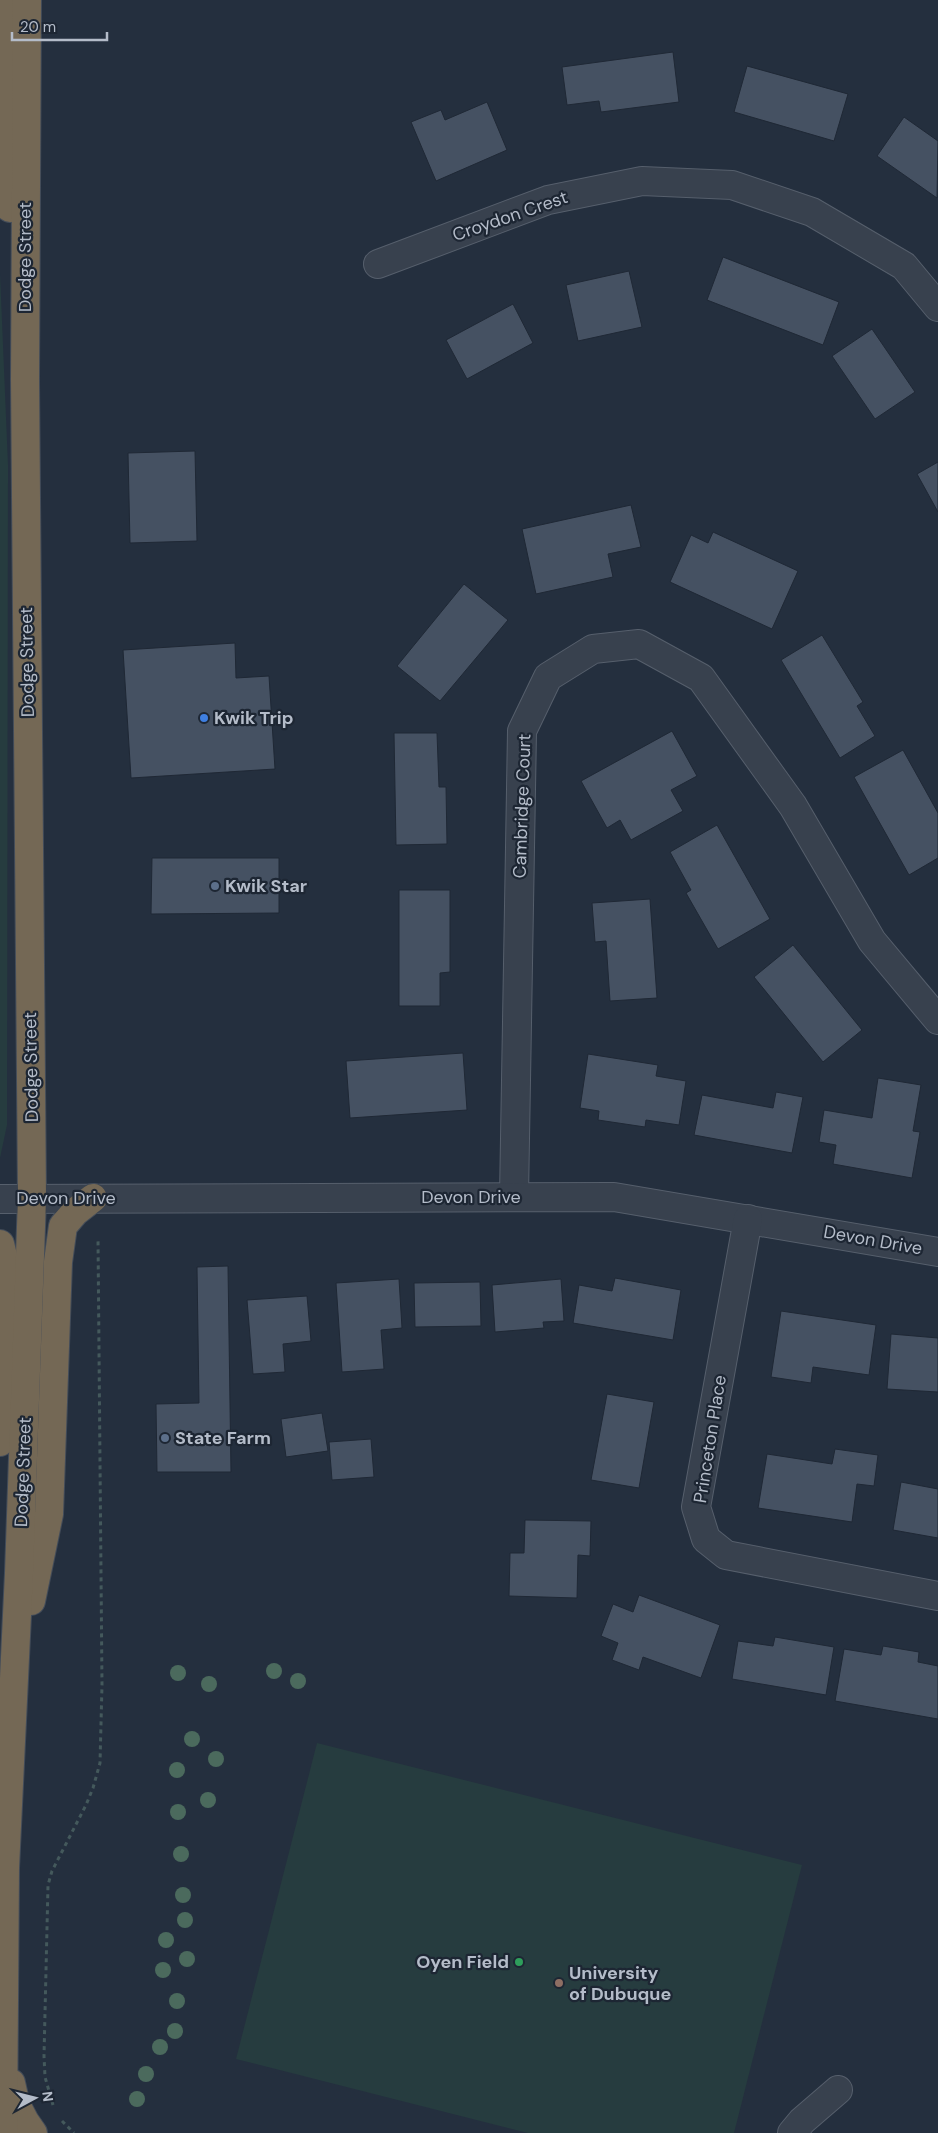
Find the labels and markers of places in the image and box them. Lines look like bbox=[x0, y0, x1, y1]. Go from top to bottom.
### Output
place label: Kwik Trip bbox=[214, 706, 294, 730]
marker: Kwik Trip bbox=[198, 712, 210, 724]
place label: Kwik Star bbox=[225, 874, 307, 898]
marker: Kwik Star bbox=[209, 880, 221, 892]
place label: State Farm bbox=[175, 1426, 271, 1450]
marker: State Farm bbox=[159, 1432, 171, 1444]
place label: Oyen Field bbox=[416, 1950, 509, 1974]
marker: Oyen Field bbox=[513, 1956, 525, 1968]
place label: University of Dubuque bbox=[569, 1961, 671, 2006]
marker: University of Dubuque bbox=[553, 1977, 565, 1989]

